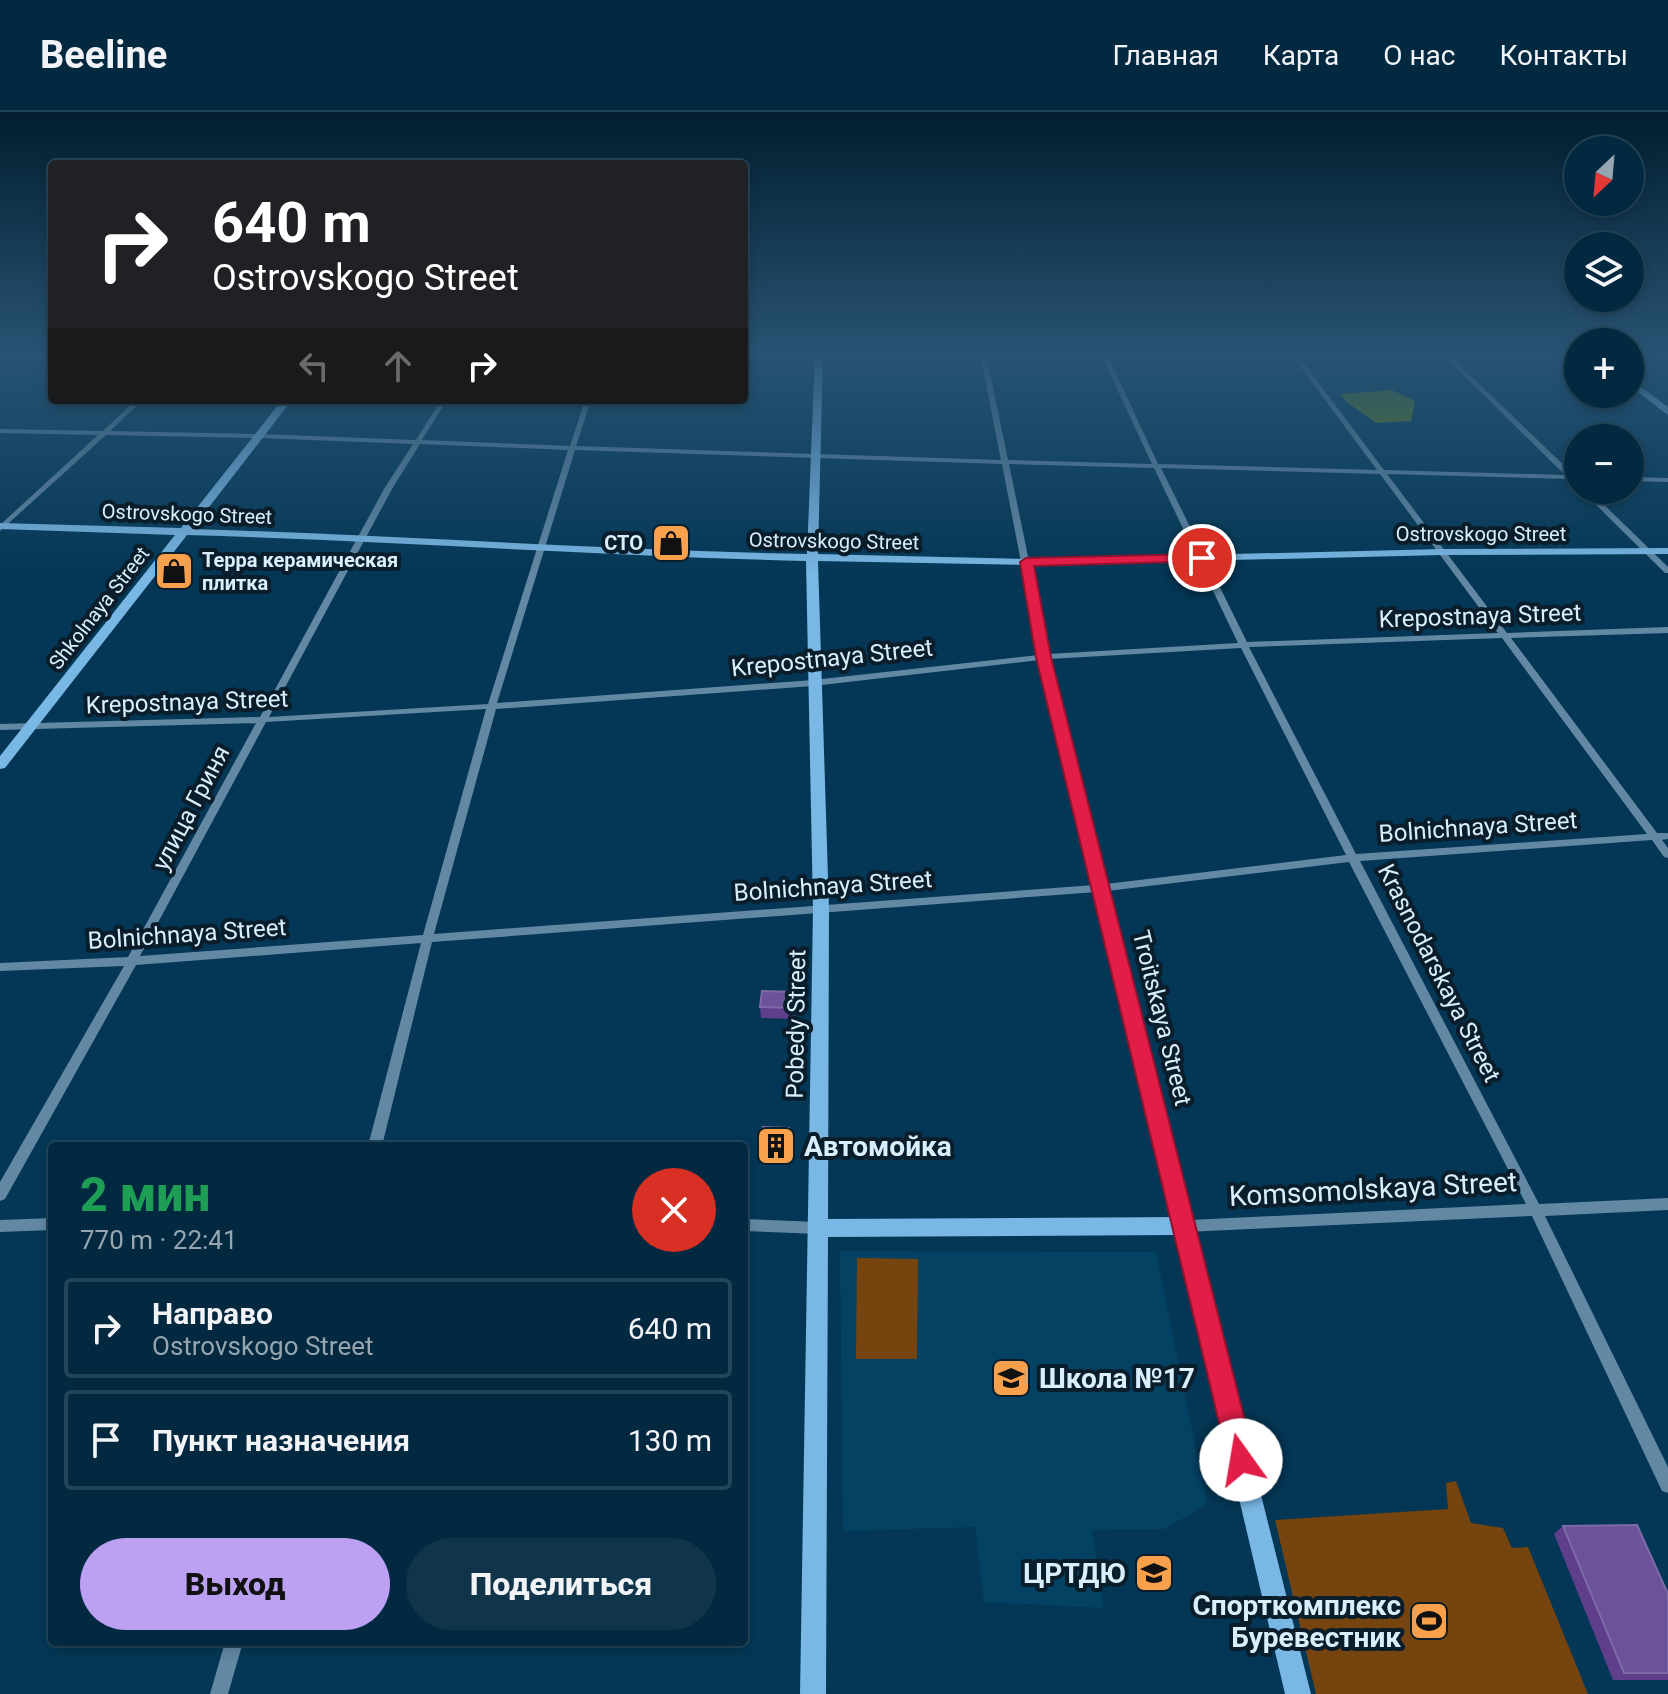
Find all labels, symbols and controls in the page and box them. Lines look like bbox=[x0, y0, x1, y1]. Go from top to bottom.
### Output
text: Beeline bbox=[40, 33, 167, 77]
text: Главная bbox=[1112, 39, 1219, 72]
text: Карта bbox=[1263, 39, 1339, 72]
text: О нас bbox=[1383, 39, 1455, 72]
text: Контакты bbox=[1499, 39, 1628, 72]
north arrow bbox=[1564, 136, 1644, 216]
map controls bbox=[1564, 136, 1644, 504]
text: 640 m bbox=[212, 190, 371, 256]
icon: right bbox=[80, 192, 184, 296]
button: layers bbox=[1564, 232, 1644, 312]
text: Ostrovskogo Street bbox=[212, 257, 519, 299]
button: + bbox=[1564, 328, 1644, 408]
icon: left bbox=[292, 344, 336, 388]
icon: ahead bbox=[376, 344, 420, 388]
icon: right bbox=[460, 344, 504, 388]
button: − bbox=[1564, 424, 1644, 504]
street label: Ostrovskogo Street bbox=[101, 499, 273, 529]
shop icon: СТО bbox=[650, 522, 692, 564]
street label: Ostrovskogo Street bbox=[1396, 522, 1566, 546]
pin bbox=[1168, 524, 1236, 592]
street label: Ostrovskogo Street bbox=[749, 528, 919, 554]
place label: СТО bbox=[604, 531, 643, 555]
icon: arrive bbox=[1180, 536, 1224, 580]
street label: Shkolnaya Street bbox=[44, 542, 154, 674]
place label: Терра керамическая плитка bbox=[202, 548, 398, 595]
shop icon: Терра керамическая плитка bbox=[153, 550, 195, 592]
street label: Krepostnaya Street bbox=[1378, 598, 1582, 634]
street label: Krepostnaya Street bbox=[730, 633, 934, 683]
street label: Krepostnaya Street bbox=[85, 684, 289, 720]
street label: улица Гриня bbox=[146, 741, 236, 875]
street label: Bolnichnaya Street bbox=[1378, 806, 1578, 848]
street label: Krasnodarskaya Street bbox=[1372, 859, 1506, 1087]
street label: Bolnichnaya Street bbox=[733, 865, 933, 907]
street label: Bolnichnaya Street bbox=[87, 913, 287, 955]
street label: Troitskaya Street bbox=[1127, 927, 1197, 1109]
street label: Pobedy Street bbox=[781, 949, 811, 1099]
building icon: Автомойка bbox=[755, 1125, 797, 1167]
place label: Автомойка bbox=[804, 1130, 952, 1163]
street label: Komsomolskaya Street bbox=[1228, 1165, 1518, 1213]
text: 2 мин bbox=[80, 1166, 210, 1223]
button: close bbox=[632, 1168, 716, 1252]
text: 770 m · 22:41 bbox=[80, 1225, 238, 1255]
text: Направо bbox=[152, 1296, 273, 1331]
icon: right bbox=[84, 1306, 128, 1350]
text: 640 m bbox=[628, 1311, 712, 1346]
text: Ostrovskogo Street bbox=[152, 1331, 374, 1361]
school or university icon: Школа №17 bbox=[990, 1357, 1032, 1399]
place label: Школа №17 bbox=[1039, 1362, 1195, 1395]
icon: arrive bbox=[84, 1418, 128, 1462]
position arrow bbox=[1199, 1418, 1283, 1502]
text: Пункт назначения bbox=[152, 1423, 410, 1458]
text: 130 m bbox=[628, 1423, 712, 1458]
button: Выход bbox=[80, 1538, 390, 1630]
button: Поделиться bbox=[406, 1538, 716, 1630]
school or university icon: ЦРТДЮ bbox=[1133, 1552, 1175, 1594]
place label: ЦРТДЮ bbox=[1023, 1557, 1126, 1590]
place label: Cпорткомплекс Буревестник bbox=[1193, 1589, 1401, 1654]
sports icon: Cпорткомплекс Буревестник bbox=[1408, 1600, 1450, 1642]

